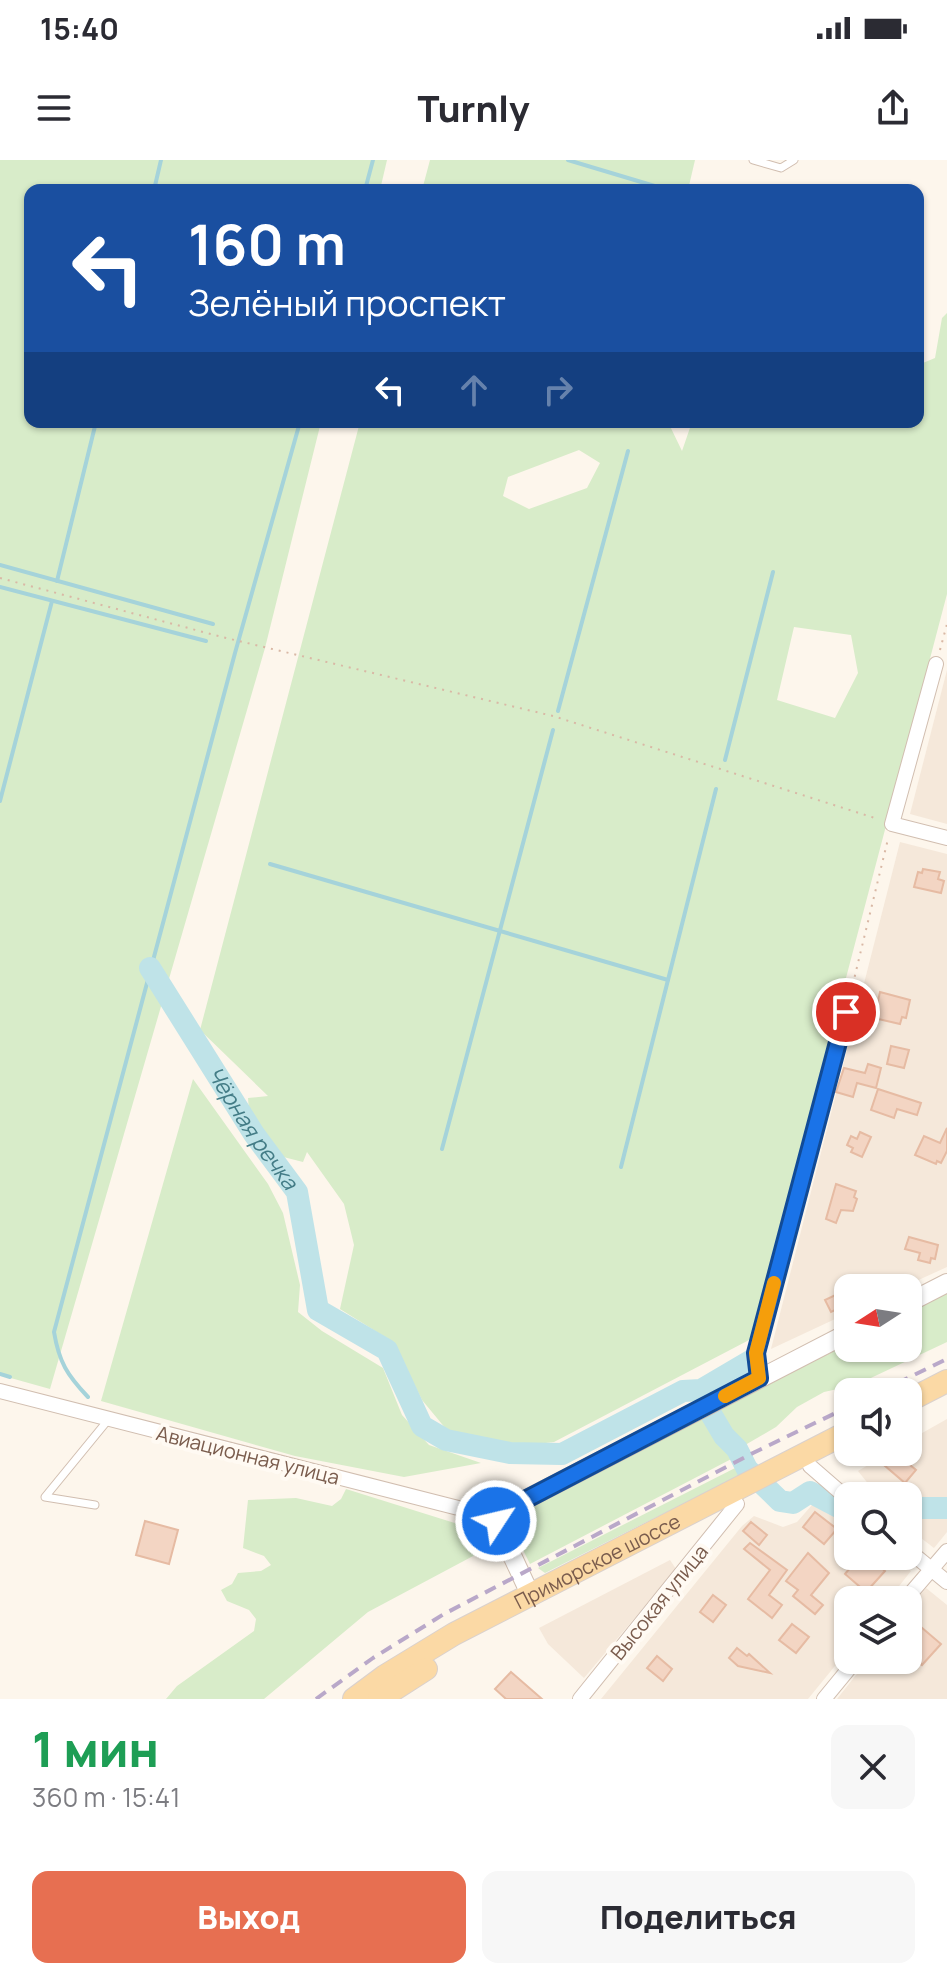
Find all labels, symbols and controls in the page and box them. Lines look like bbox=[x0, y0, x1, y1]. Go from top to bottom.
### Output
text: 15:40 bbox=[40, 8, 119, 49]
text: Turnly bbox=[418, 84, 529, 133]
icon: menu bbox=[32, 86, 76, 130]
icon: share bbox=[871, 86, 915, 130]
text: 160 m bbox=[188, 205, 346, 282]
icon: left bbox=[56, 216, 160, 320]
text: Зелёный проспект bbox=[188, 278, 506, 327]
icon: left bbox=[368, 368, 412, 412]
icon: ahead bbox=[452, 368, 496, 412]
icon: right bbox=[536, 368, 580, 412]
pin bbox=[812, 978, 880, 1046]
icon: arrive bbox=[824, 990, 868, 1034]
water label: Чёрная речка bbox=[200, 1060, 306, 1197]
north arrow bbox=[834, 1274, 922, 1362]
map controls bbox=[834, 1274, 922, 1674]
button: sound bbox=[834, 1378, 922, 1466]
street label: Авиационная улица bbox=[154, 1419, 342, 1491]
position arrow bbox=[454, 1479, 538, 1563]
button: search bbox=[834, 1482, 922, 1570]
street label: Приморское шоссе bbox=[509, 1507, 685, 1615]
street label: Высокая улица bbox=[604, 1539, 714, 1665]
button: layers bbox=[834, 1586, 922, 1674]
text: 1 мин bbox=[32, 1716, 159, 1781]
button: close bbox=[831, 1725, 915, 1809]
text: 360 m · 15:41 bbox=[32, 1779, 180, 1815]
button: Выход bbox=[32, 1871, 466, 1963]
button: Поделиться bbox=[482, 1871, 915, 1963]

